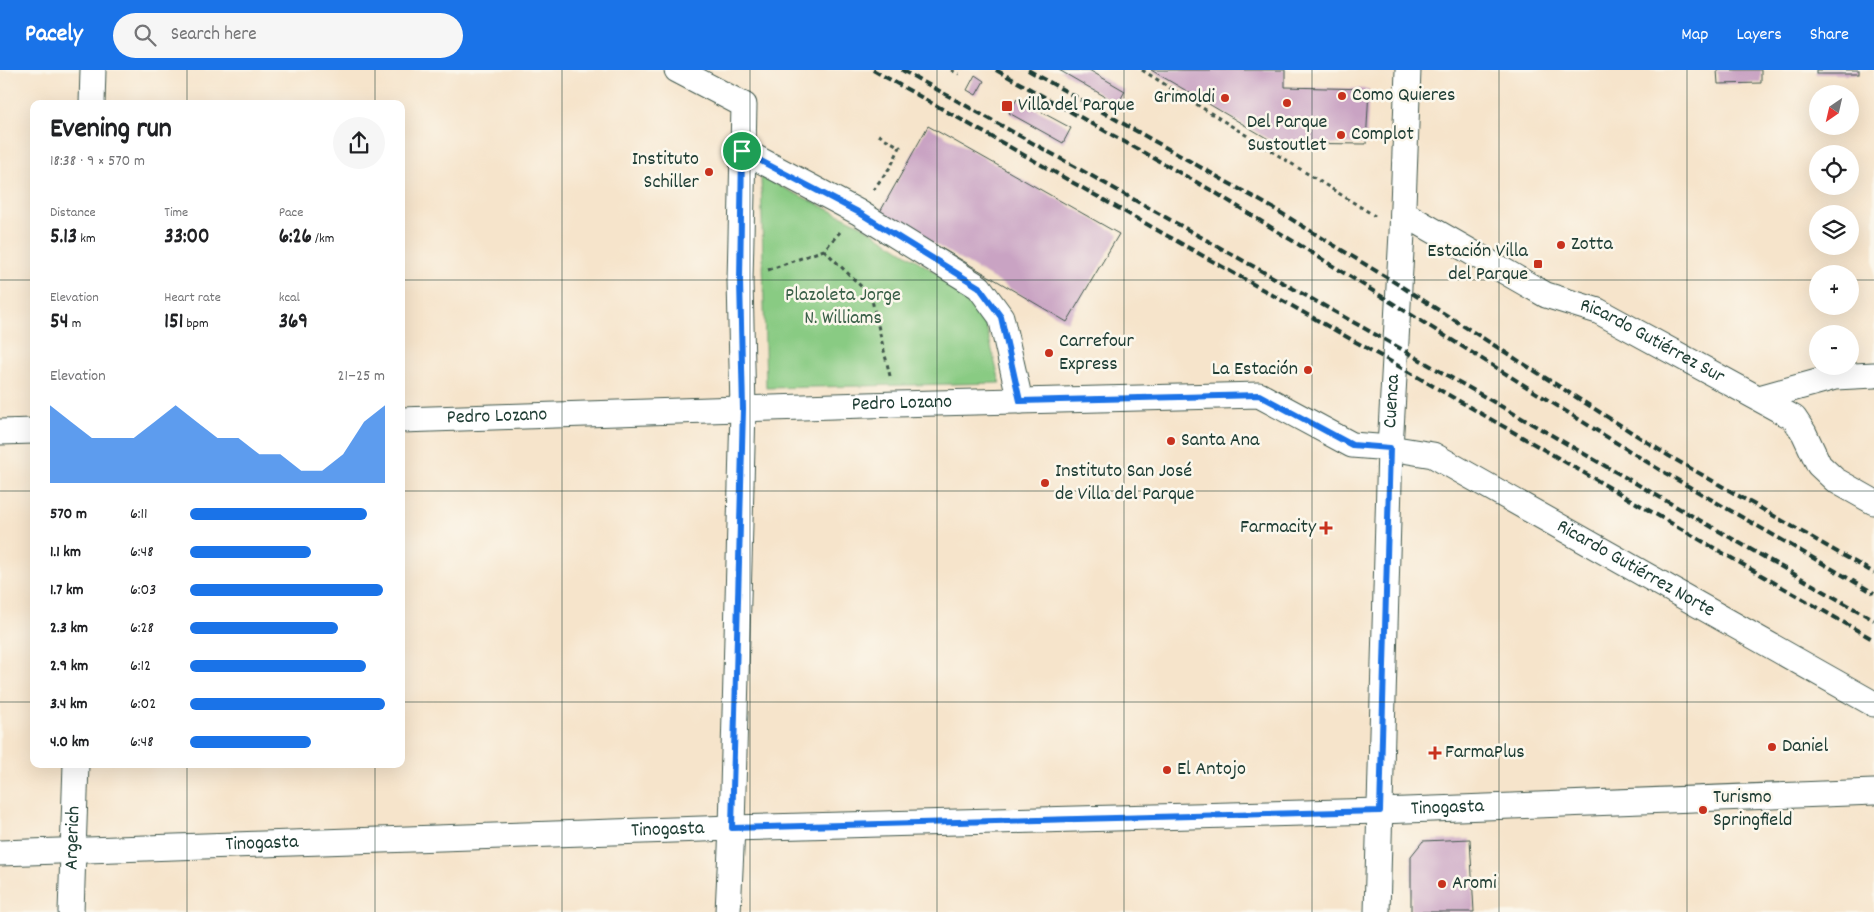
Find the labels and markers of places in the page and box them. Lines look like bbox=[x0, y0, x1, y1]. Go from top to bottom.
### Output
place label: Como Quieres bbox=[1352, 82, 1455, 110]
place label: Grimoldi bbox=[1153, 84, 1215, 112]
marker: Como Quieres bbox=[1336, 90, 1348, 102]
place label: Villa del Parque bbox=[1018, 92, 1135, 120]
marker: Grimoldi bbox=[1219, 92, 1231, 104]
marker: Del Parque Sustoutlet bbox=[1281, 97, 1293, 109]
marker: Villa del Parque bbox=[1000, 99, 1014, 113]
place label: Del Parque Sustoutlet bbox=[1247, 109, 1328, 160]
place label: Complot bbox=[1351, 121, 1414, 149]
marker: Complot bbox=[1335, 129, 1347, 141]
pin bbox=[721, 130, 763, 172]
place label: Instituto Schiller bbox=[632, 146, 700, 197]
marker: Instituto Schiller bbox=[703, 166, 715, 178]
place label: Zotta bbox=[1571, 231, 1613, 259]
place label: Estación Villa del Parque bbox=[1427, 238, 1529, 289]
marker: Zotta bbox=[1555, 239, 1567, 251]
marker: Estación Villa del Parque bbox=[1532, 258, 1544, 270]
place label: Carrefour Express bbox=[1059, 328, 1134, 379]
marker: Carrefour Express bbox=[1043, 347, 1055, 359]
place label: La Estación bbox=[1212, 356, 1298, 384]
marker: La Estación bbox=[1302, 364, 1314, 376]
place label: Santa Ana bbox=[1181, 427, 1260, 455]
marker: Santa Ana bbox=[1165, 435, 1177, 447]
place label: Instituto San José de Villa del Parque bbox=[1055, 458, 1194, 509]
marker: Instituto San José de Villa del Parque bbox=[1039, 477, 1051, 489]
place label: Farmacity bbox=[1240, 514, 1317, 542]
marker: Farmacity bbox=[1320, 522, 1332, 534]
place label: Daniel bbox=[1782, 733, 1828, 761]
place label: FarmaPlus bbox=[1445, 739, 1525, 767]
marker: Daniel bbox=[1766, 741, 1778, 753]
marker: FarmaPlus bbox=[1429, 747, 1441, 759]
place label: El Antojo bbox=[1177, 756, 1246, 784]
marker: El Antojo bbox=[1161, 764, 1173, 776]
place label: Turismo Springfield bbox=[1713, 784, 1792, 835]
marker: Turismo Springfield bbox=[1697, 804, 1709, 816]
place label: Aromi bbox=[1452, 870, 1497, 898]
marker: Aromi bbox=[1436, 878, 1448, 890]

